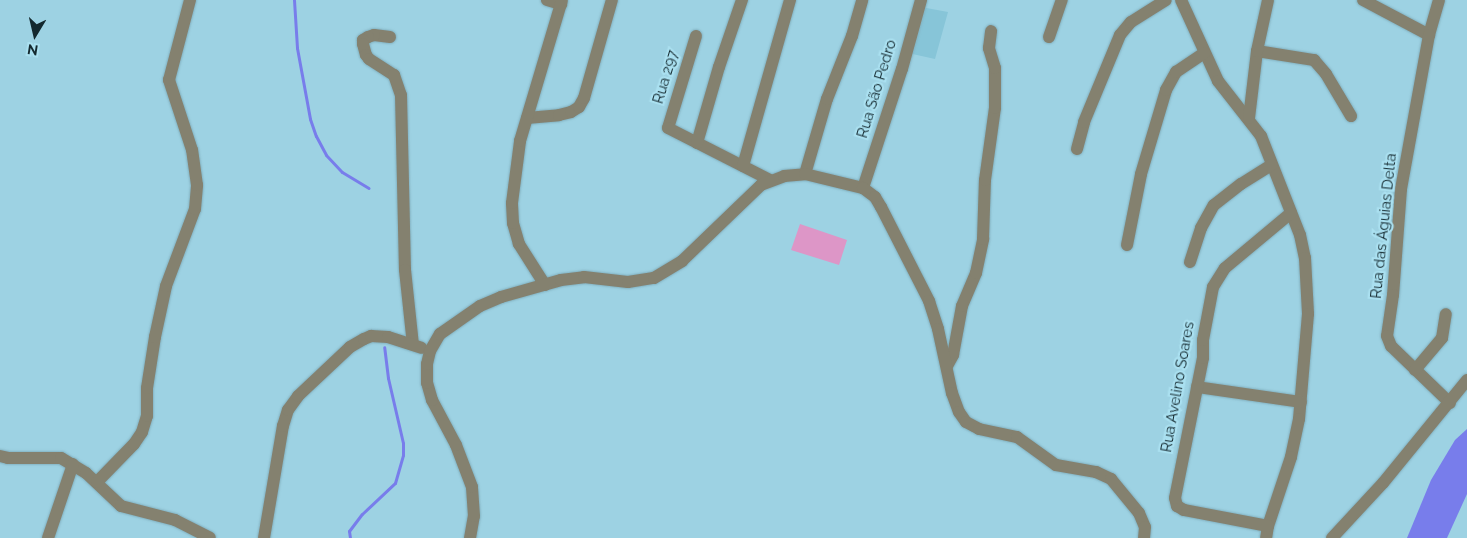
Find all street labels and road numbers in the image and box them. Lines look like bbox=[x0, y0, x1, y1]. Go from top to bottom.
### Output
street label: Rua São Pedro bbox=[853, 38, 901, 140]
street label: Rua 297 bbox=[649, 48, 683, 106]
street label: Rua das Águias Delta bbox=[1367, 152, 1401, 300]
street label: Rua Avelino Soares bbox=[1158, 320, 1198, 454]

